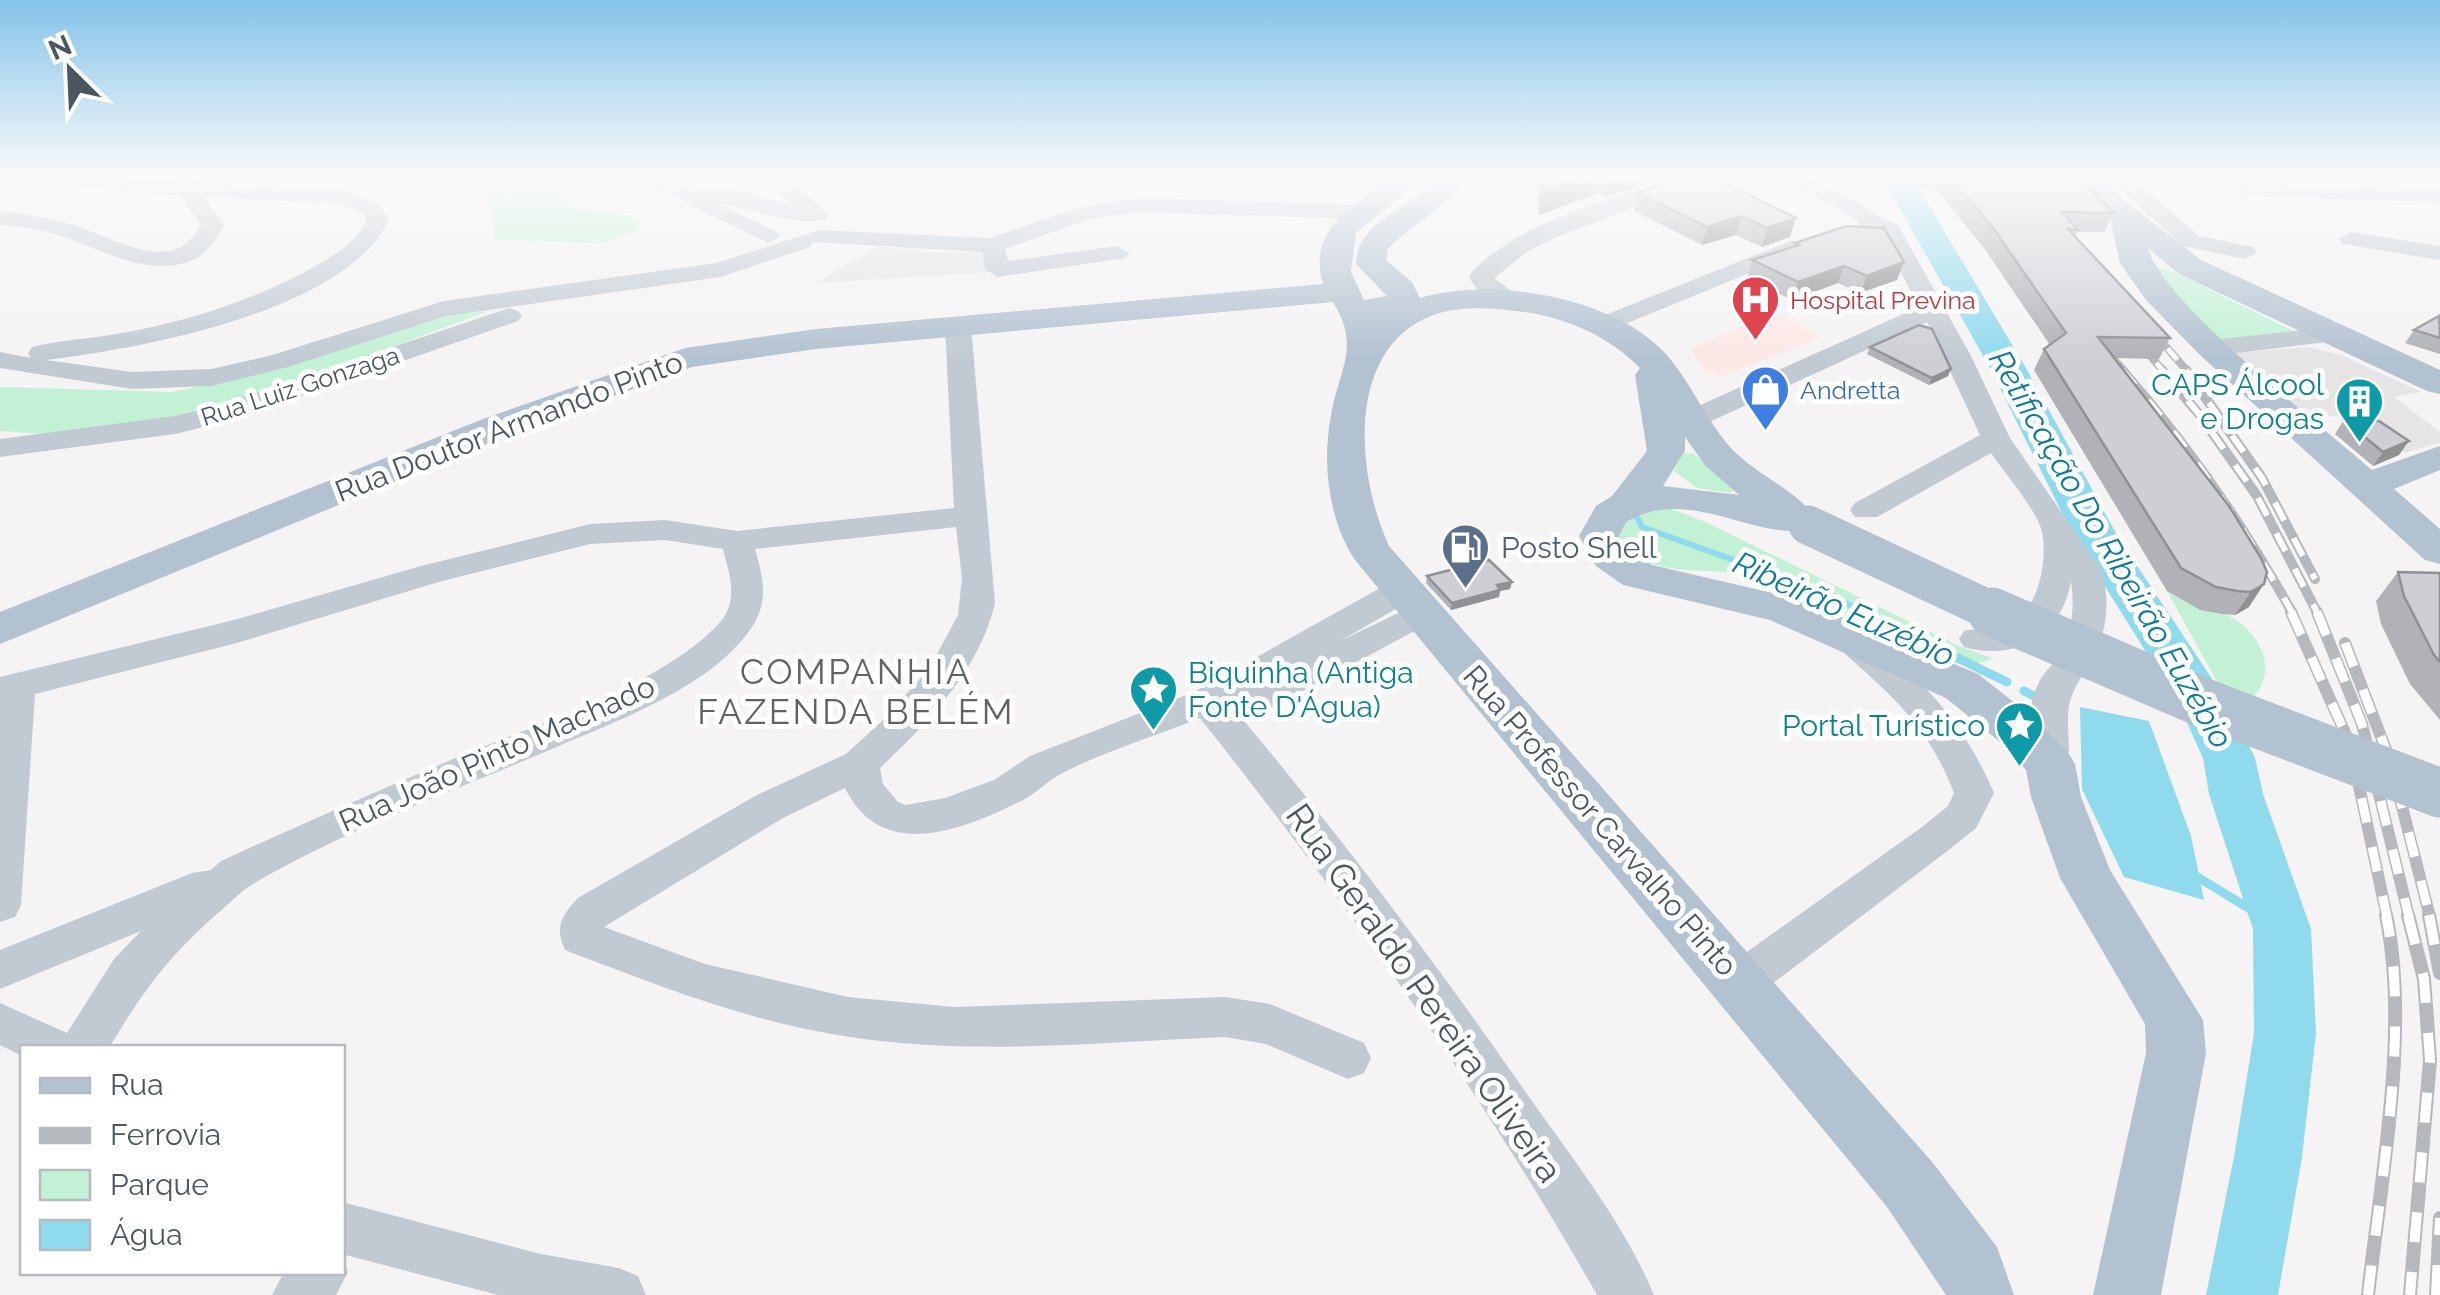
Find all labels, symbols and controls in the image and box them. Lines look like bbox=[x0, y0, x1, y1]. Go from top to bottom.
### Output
north arrow bbox=[20, 20, 120, 120]
text: N bbox=[44, 28, 77, 67]
hospital icon: Hospital Previna bbox=[1729, 274, 1781, 342]
place label: Hospital Previna bbox=[1790, 285, 1976, 315]
street label: Rua Luiz Gonzaga bbox=[197, 340, 403, 432]
water label: Retificação Do Ribeirão Euzébio bbox=[1982, 343, 2241, 754]
street label: Rua Doutor Armando Pinto bbox=[330, 344, 687, 509]
shop icon: Andretta bbox=[1739, 364, 1791, 432]
place label: CAPS Álcool e Drogas bbox=[2151, 367, 2325, 436]
place label: Andretta bbox=[1800, 375, 1900, 405]
building icon: CAPS Álcool e Drogas bbox=[2333, 376, 2385, 444]
fuel station icon: Posto Shell bbox=[1440, 522, 1492, 590]
place label: Posto Shell bbox=[1501, 530, 1657, 565]
water label: Ribeirão Euzébio bbox=[1728, 543, 1960, 674]
district label: COMPANHIA FAZENDA BELÉM bbox=[697, 651, 1015, 732]
place label: Biquinha (Antiga Fonte D'Água) bbox=[1188, 655, 1414, 724]
street label: Rua Professor Carvalho Pinto bbox=[1456, 658, 1745, 983]
place icon: Biquinha (Antiga Fonte D'Água) bbox=[1127, 664, 1179, 732]
street label: Rua João Pinto Machado bbox=[334, 668, 660, 839]
place icon: Portal Turístico bbox=[1994, 700, 2046, 768]
place label: Portal Turístico bbox=[1782, 708, 1985, 743]
street label: Rua Geraldo Pereira Oliveira bbox=[1278, 796, 1571, 1190]
legend bbox=[20, 1045, 345, 1275]
text: Rua bbox=[110, 1067, 164, 1102]
text: Ferrovia bbox=[110, 1117, 221, 1152]
text: Parque bbox=[110, 1167, 209, 1202]
text: Água bbox=[110, 1217, 183, 1252]

